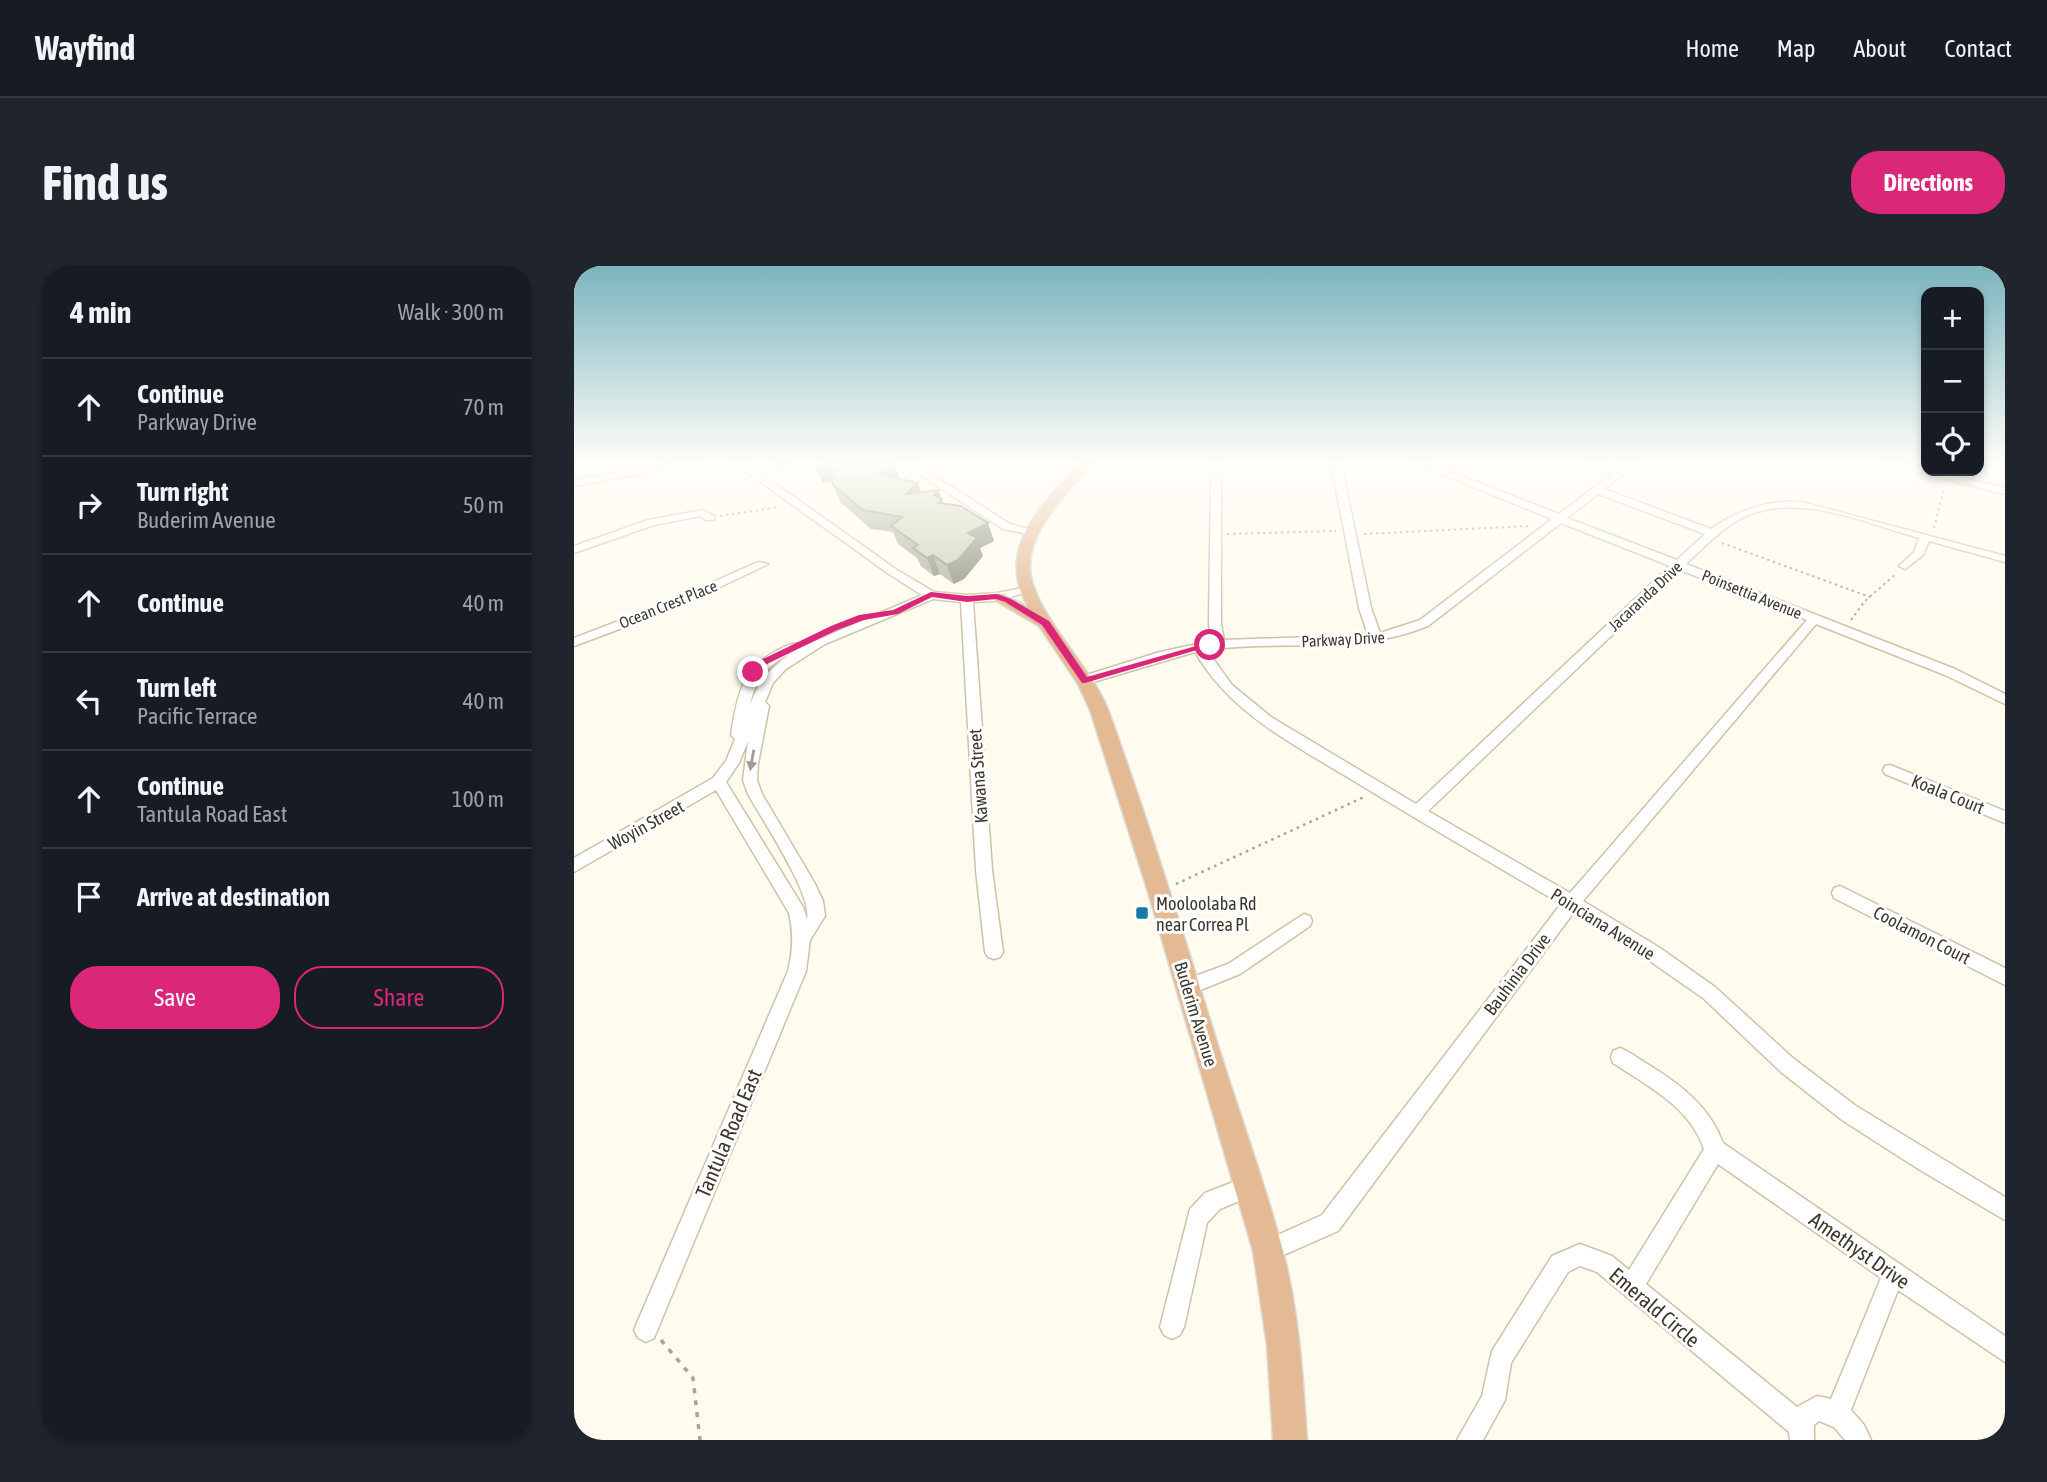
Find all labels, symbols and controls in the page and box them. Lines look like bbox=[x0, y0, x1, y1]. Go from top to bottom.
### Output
text: Wayfind bbox=[35, 29, 135, 67]
text: Home bbox=[1685, 35, 1739, 62]
text: Map bbox=[1777, 35, 1815, 62]
text: About bbox=[1853, 35, 1906, 62]
text: Contact bbox=[1944, 35, 2012, 62]
button: Directions bbox=[1851, 151, 2005, 214]
text: Find us bbox=[42, 154, 168, 210]
map controls bbox=[1921, 287, 1984, 476]
button: + bbox=[1921, 287, 1984, 350]
text: 4 min bbox=[70, 295, 131, 329]
text: Walk · 300 m bbox=[398, 299, 504, 325]
button: − bbox=[1921, 350, 1984, 413]
text: Continue bbox=[137, 379, 224, 409]
icon: ahead bbox=[70, 388, 108, 426]
text: 70 m bbox=[463, 394, 504, 420]
text: Parkway Drive bbox=[137, 409, 257, 435]
button: locate bbox=[1921, 413, 1984, 476]
text: Turn right bbox=[137, 477, 228, 507]
icon: right bbox=[70, 486, 108, 524]
text: 50 m bbox=[463, 492, 504, 518]
text: Buderim Avenue bbox=[137, 507, 276, 533]
street label: Jacaranda Drive bbox=[1605, 557, 1685, 635]
street label: Poinsettia Avenue bbox=[1699, 566, 1805, 622]
street label: Ocean Crest Place bbox=[616, 576, 720, 632]
icon: ahead bbox=[70, 584, 108, 622]
text: Continue bbox=[137, 588, 224, 618]
text: 40 m bbox=[463, 590, 504, 616]
street label: Parkway Drive bbox=[1301, 628, 1385, 651]
route start bbox=[1194, 629, 1225, 660]
route end bbox=[737, 656, 768, 687]
text: Turn left bbox=[137, 673, 217, 703]
icon: left bbox=[70, 682, 108, 720]
text: 40 m bbox=[463, 688, 504, 714]
text: Pacific Terrace bbox=[137, 703, 258, 729]
street label: Kawana Street bbox=[964, 728, 992, 824]
one-way arrow bbox=[747, 749, 758, 771]
street label: Koala Court bbox=[1909, 770, 1987, 818]
text: Continue bbox=[137, 771, 224, 801]
icon: ahead bbox=[70, 780, 108, 818]
text: 100 m bbox=[452, 786, 504, 812]
street label: Woyin Street bbox=[605, 796, 687, 854]
text: Tantula Road East bbox=[137, 801, 287, 827]
icon: arrive bbox=[70, 878, 108, 916]
text: Arrive at destination bbox=[137, 882, 330, 912]
street label: Poinciana Avenue bbox=[1547, 884, 1659, 964]
place label: Mooloolaba Rd near Correa Pl bbox=[1156, 893, 1257, 935]
street label: Coolamon Court bbox=[1870, 902, 1974, 968]
marker: Mooloolaba Rd near Correa Pl bbox=[1134, 905, 1150, 921]
street label: Bauhinia Drive bbox=[1479, 929, 1555, 1019]
street label: Buderim Avenue bbox=[1170, 959, 1222, 1069]
button: Save bbox=[70, 966, 280, 1029]
button: Share bbox=[294, 966, 504, 1029]
street label: Tantula Road East bbox=[690, 1065, 766, 1201]
street label: Amethyst Drive bbox=[1805, 1207, 1915, 1293]
street label: Emerald Circle bbox=[1605, 1262, 1705, 1352]

